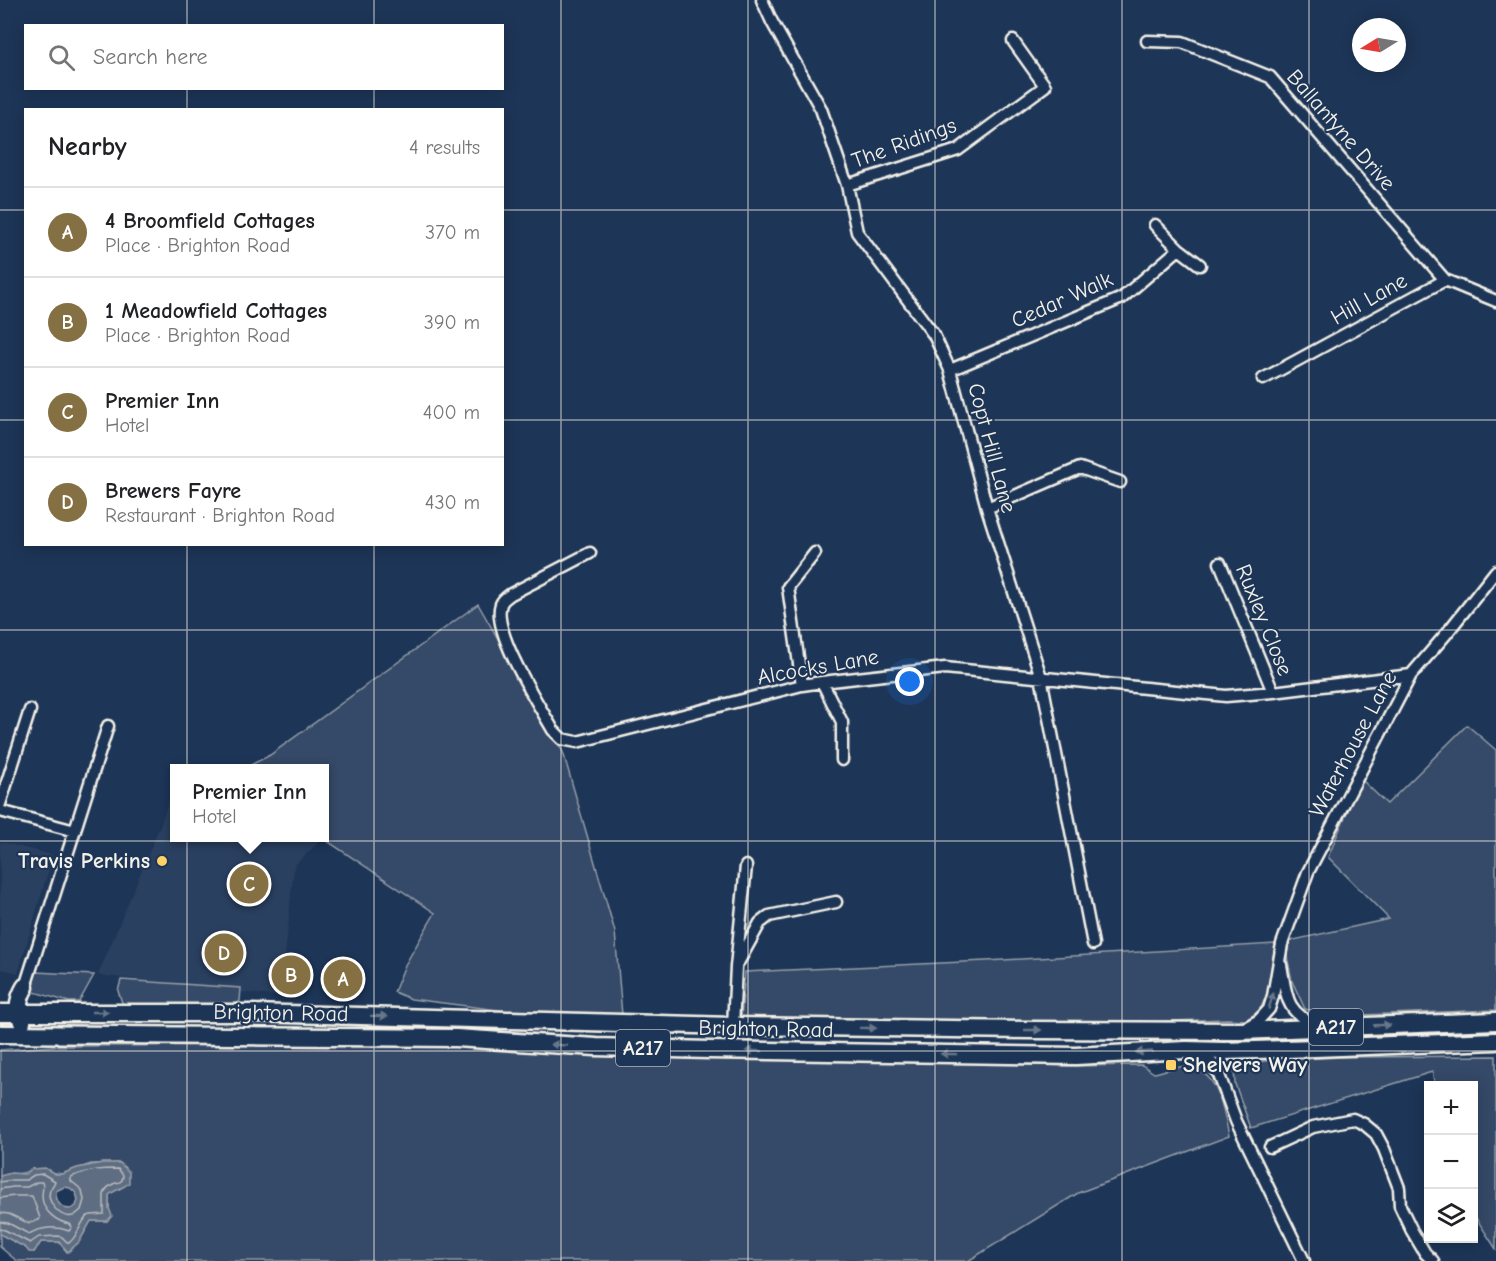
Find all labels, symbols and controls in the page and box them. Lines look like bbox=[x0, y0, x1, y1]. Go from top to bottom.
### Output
north arrow bbox=[1352, 18, 1406, 72]
search box bbox=[24, 24, 504, 90]
icon: search bbox=[45, 41, 78, 74]
text: Search here bbox=[93, 44, 208, 70]
street label: Ballantyne Drive bbox=[1281, 64, 1401, 196]
street label: The Ridings bbox=[848, 112, 960, 174]
text: Nearby bbox=[48, 132, 127, 162]
text: 4 results bbox=[409, 136, 480, 159]
text: 4 Broomfield Cottages bbox=[105, 208, 315, 234]
text: A bbox=[62, 221, 73, 244]
text: 370 m bbox=[425, 221, 480, 244]
text: Place · Brighton Road bbox=[105, 234, 290, 257]
street label: Cedar Walk bbox=[1007, 266, 1117, 334]
street label: Hill Lane bbox=[1326, 267, 1412, 331]
text: 1 Meadowfield Cottages bbox=[105, 298, 327, 324]
text: B bbox=[61, 311, 74, 334]
text: 390 m bbox=[424, 311, 480, 334]
text: Place · Brighton Road bbox=[105, 324, 290, 347]
street label: Copt Hill Lane bbox=[962, 380, 1022, 516]
text: Premier Inn bbox=[105, 388, 219, 414]
text: C bbox=[61, 401, 74, 424]
text: 400 m bbox=[423, 401, 480, 424]
text: Hotel bbox=[105, 414, 149, 437]
text: Brewers Fayre bbox=[105, 478, 241, 504]
text: D bbox=[61, 491, 74, 514]
text: 430 m bbox=[425, 491, 480, 514]
text: Restaurant · Brighton Road bbox=[105, 504, 335, 527]
street label: Ruxley Close bbox=[1230, 561, 1298, 679]
street label: Alcocks Lane bbox=[755, 644, 881, 690]
your location bbox=[895, 667, 924, 696]
street label: Waterhouse Lane bbox=[1304, 667, 1402, 821]
popup bbox=[170, 764, 329, 842]
text: Premier Inn bbox=[192, 779, 307, 805]
text: Hotel bbox=[192, 805, 237, 828]
place label: Travis Perkins bbox=[18, 848, 150, 874]
marker: Travis Perkins bbox=[155, 854, 169, 868]
pin: C bbox=[230, 862, 268, 906]
pin: D bbox=[204, 930, 244, 976]
pin: B bbox=[272, 952, 310, 998]
pin: A bbox=[324, 956, 362, 1002]
one-way arrow bbox=[1267, 992, 1276, 1010]
street label: Brighton Road bbox=[213, 999, 349, 1027]
one-way arrow bbox=[91, 1007, 110, 1017]
road number: A217 bbox=[1309, 1009, 1363, 1045]
one-way arrow bbox=[370, 1012, 389, 1021]
street label: Brighton Road bbox=[698, 1015, 834, 1043]
one-way arrow bbox=[1372, 1021, 1391, 1030]
one-way arrow bbox=[859, 1023, 878, 1033]
one-way arrow bbox=[1023, 1025, 1042, 1035]
road number: A217 bbox=[616, 1030, 670, 1066]
one-way arrow bbox=[550, 1040, 569, 1049]
one-way arrow bbox=[745, 1046, 764, 1056]
one-way arrow bbox=[1135, 1048, 1154, 1057]
one-way arrow bbox=[940, 1049, 959, 1059]
place label: Shelvers Way bbox=[1183, 1052, 1308, 1078]
marker: Shelvers Way bbox=[1164, 1058, 1178, 1072]
map controls bbox=[1424, 1081, 1478, 1243]
button: + bbox=[1424, 1081, 1478, 1135]
button: − bbox=[1424, 1135, 1478, 1189]
button: layers bbox=[1424, 1189, 1478, 1243]

